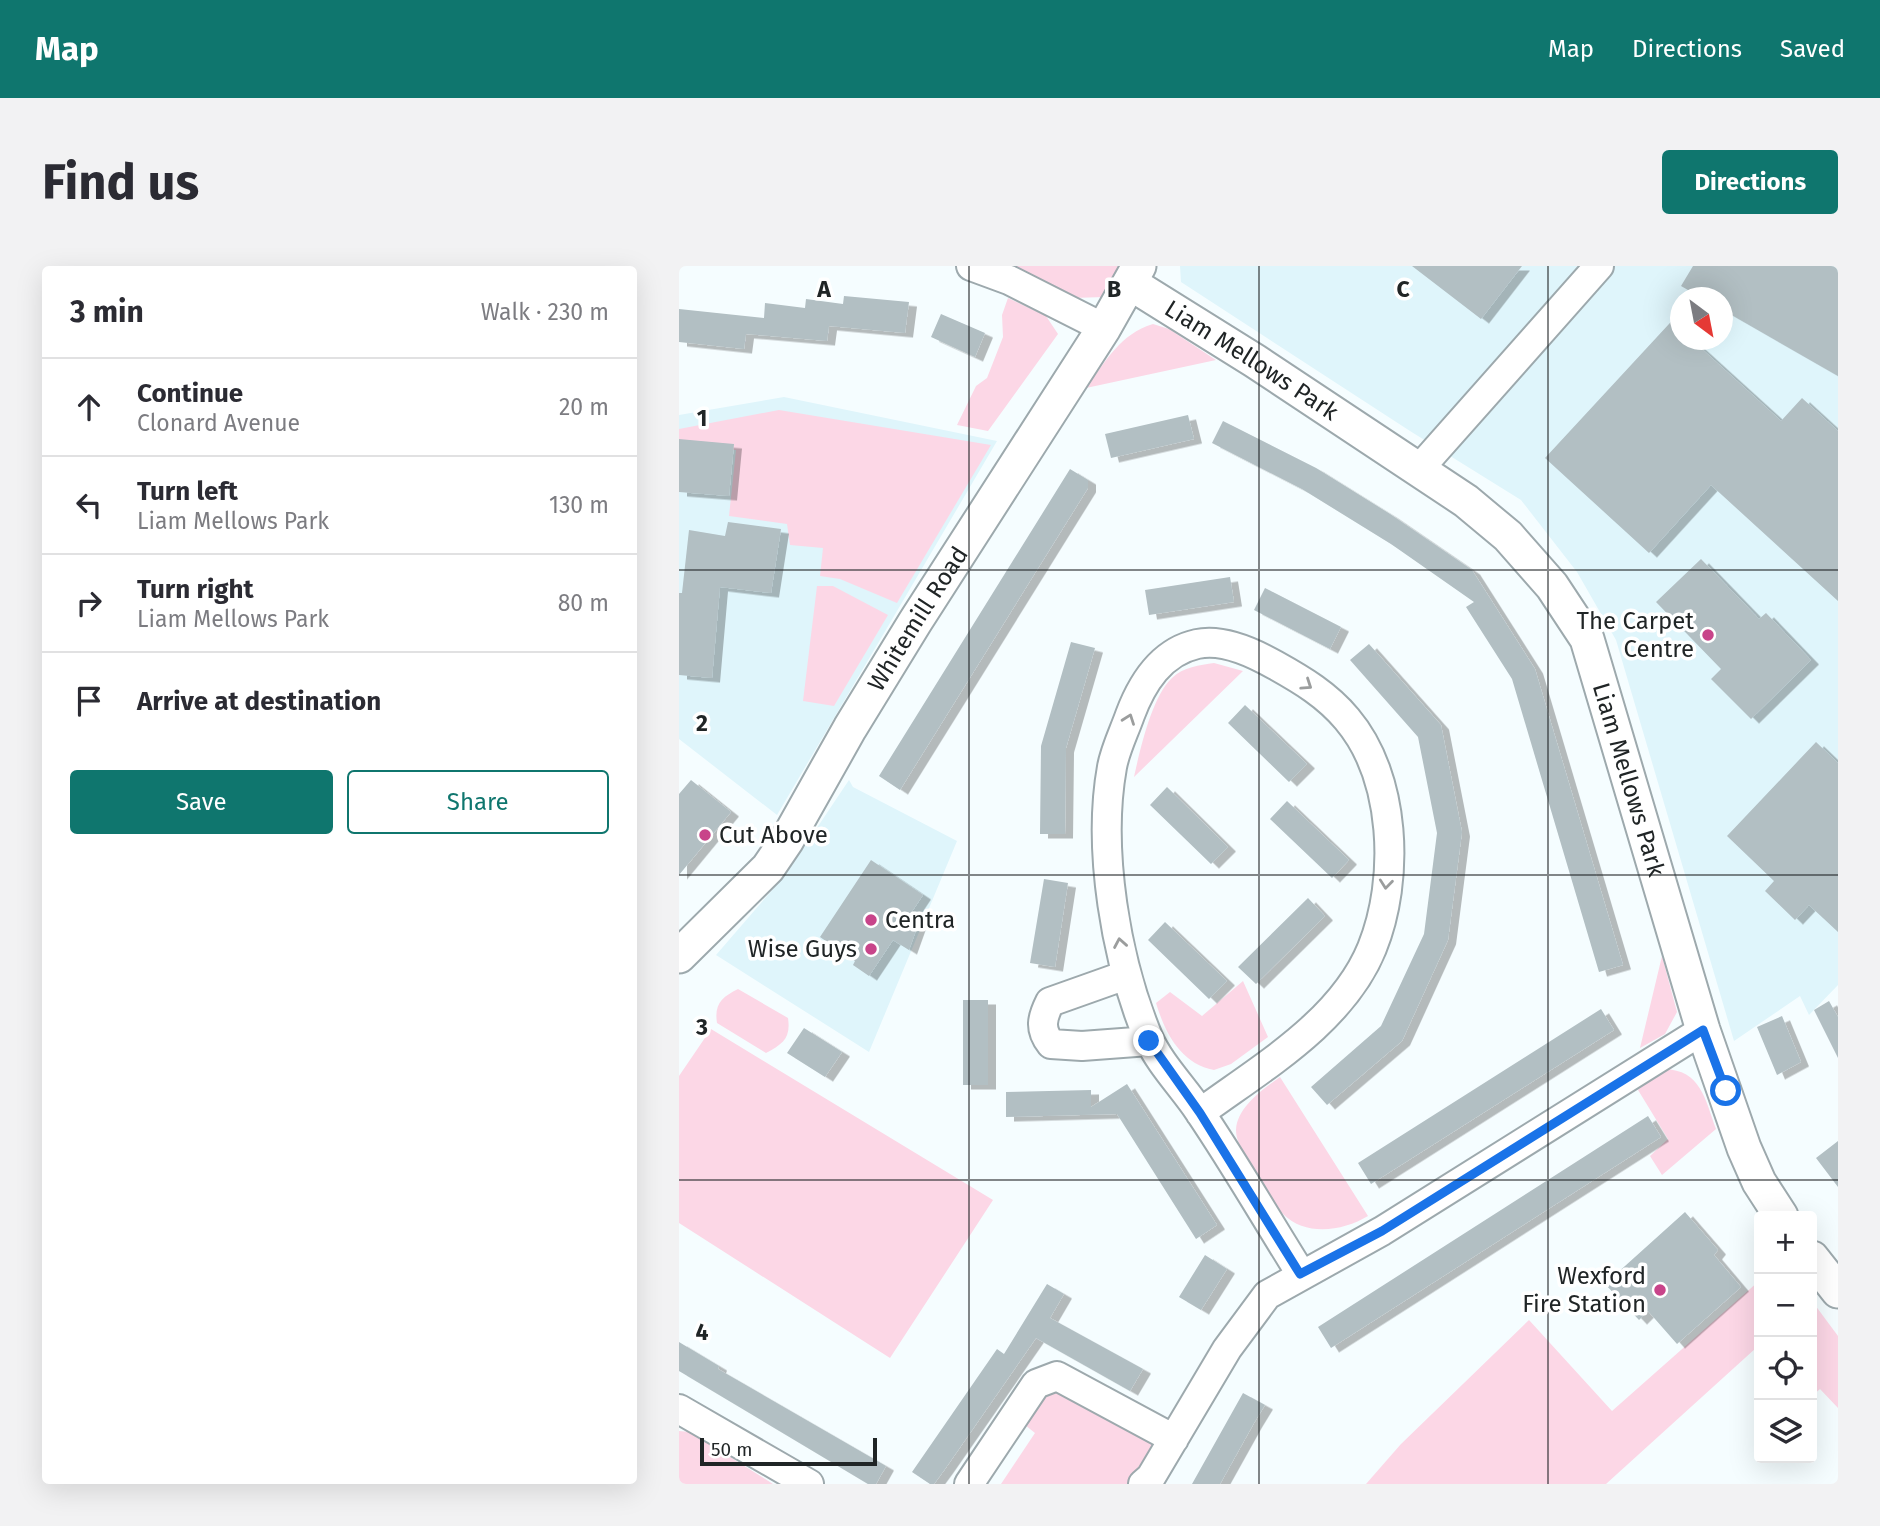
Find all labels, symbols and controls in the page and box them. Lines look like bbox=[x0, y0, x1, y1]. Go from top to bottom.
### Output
text: Map bbox=[35, 29, 99, 69]
text: Map bbox=[1548, 35, 1594, 63]
text: Directions bbox=[1632, 35, 1742, 63]
text: Saved bbox=[1780, 35, 1845, 63]
button: Directions bbox=[1662, 150, 1838, 214]
text: Find us bbox=[42, 153, 199, 212]
text: A bbox=[816, 275, 831, 303]
text: B bbox=[1107, 275, 1121, 303]
text: C bbox=[1396, 275, 1410, 303]
north arrow bbox=[1670, 287, 1733, 350]
text: 3 min bbox=[70, 294, 144, 330]
street label: Liam Mellows Park bbox=[1160, 294, 1344, 427]
text: Walk · 230 m bbox=[481, 298, 609, 326]
text: Continue bbox=[137, 378, 243, 409]
icon: ahead bbox=[70, 388, 108, 426]
text: 20 m bbox=[559, 393, 609, 421]
text: 1 bbox=[697, 404, 707, 432]
text: Clonard Avenue bbox=[137, 409, 300, 437]
text: Turn left bbox=[137, 476, 238, 507]
icon: left bbox=[70, 486, 108, 524]
text: 130 m bbox=[549, 491, 609, 519]
text: Liam Mellows Park bbox=[137, 507, 329, 535]
street label: Whitemill Road bbox=[862, 541, 974, 696]
text: Turn right bbox=[137, 574, 254, 605]
icon: right bbox=[70, 584, 108, 622]
text: 80 m bbox=[558, 589, 609, 617]
text: Liam Mellows Park bbox=[137, 605, 329, 633]
place label: The Carpet Centre bbox=[1577, 607, 1694, 663]
marker: The Carpet Centre bbox=[1700, 627, 1716, 643]
one-way arrow bbox=[1300, 677, 1313, 690]
street label: Liam Mellows Park bbox=[1587, 679, 1671, 880]
icon: arrive bbox=[70, 682, 108, 720]
text: Arrive at destination bbox=[137, 686, 381, 717]
text: 2 bbox=[696, 709, 708, 737]
one-way arrow bbox=[1121, 714, 1135, 726]
button: Save bbox=[70, 770, 333, 834]
button: Share bbox=[347, 770, 609, 834]
place label: Cut Above bbox=[719, 821, 828, 849]
marker: Cut Above bbox=[697, 827, 713, 843]
one-way arrow bbox=[1378, 879, 1393, 890]
place label: Centra bbox=[885, 906, 955, 934]
marker: Centra bbox=[863, 912, 879, 928]
place label: Wise Guys bbox=[748, 935, 857, 963]
one-way arrow bbox=[1113, 937, 1128, 949]
marker: Wise Guys bbox=[863, 941, 879, 957]
text: 3 bbox=[695, 1013, 708, 1041]
route end bbox=[1133, 1025, 1164, 1056]
route start bbox=[1710, 1075, 1741, 1106]
map controls bbox=[1754, 1211, 1817, 1463]
button: + bbox=[1754, 1211, 1817, 1274]
place label: Wexford Fire Station bbox=[1522, 1262, 1646, 1318]
button: − bbox=[1754, 1274, 1817, 1337]
marker: Wexford Fire Station bbox=[1652, 1282, 1668, 1298]
text: 4 bbox=[696, 1318, 709, 1346]
button: locate bbox=[1754, 1337, 1817, 1400]
button: layers bbox=[1754, 1400, 1817, 1463]
scale bar bbox=[700, 1435, 877, 1467]
text: 50 m bbox=[711, 1438, 752, 1461]

